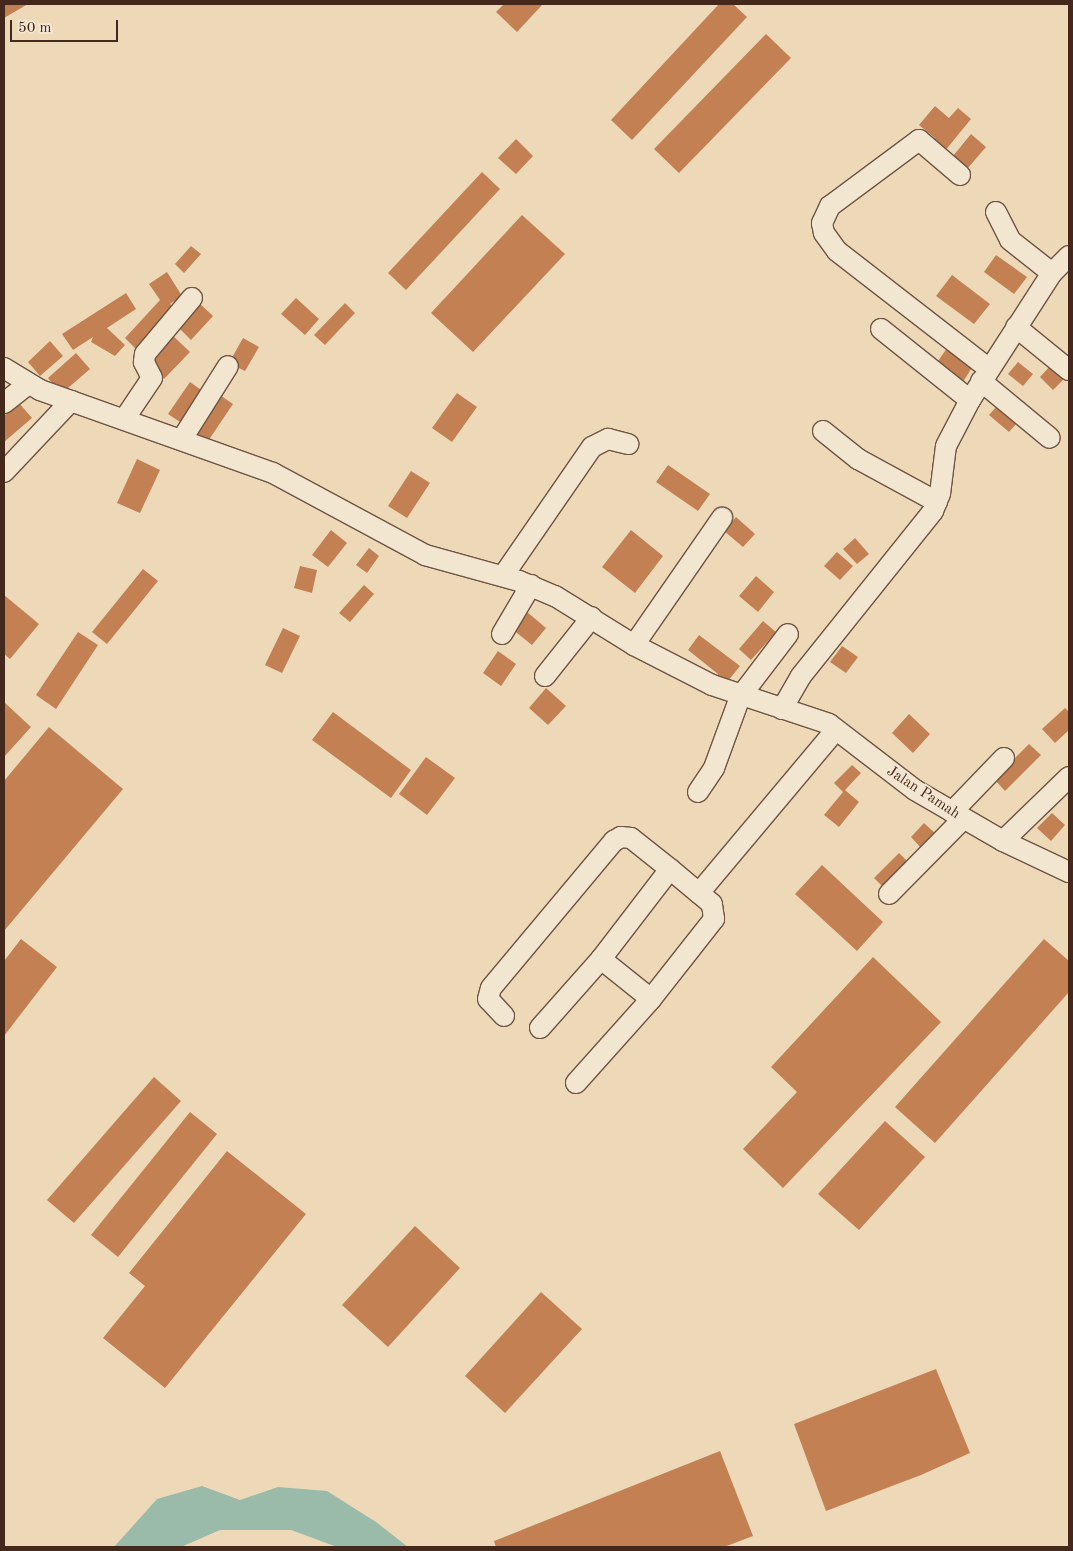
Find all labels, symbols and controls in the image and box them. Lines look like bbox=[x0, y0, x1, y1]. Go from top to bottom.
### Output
scale bar bbox=[12, 10, 120, 42]
text: 50 m bbox=[18, 21, 52, 36]
street label: Jalan Pamah bbox=[883, 763, 963, 823]

